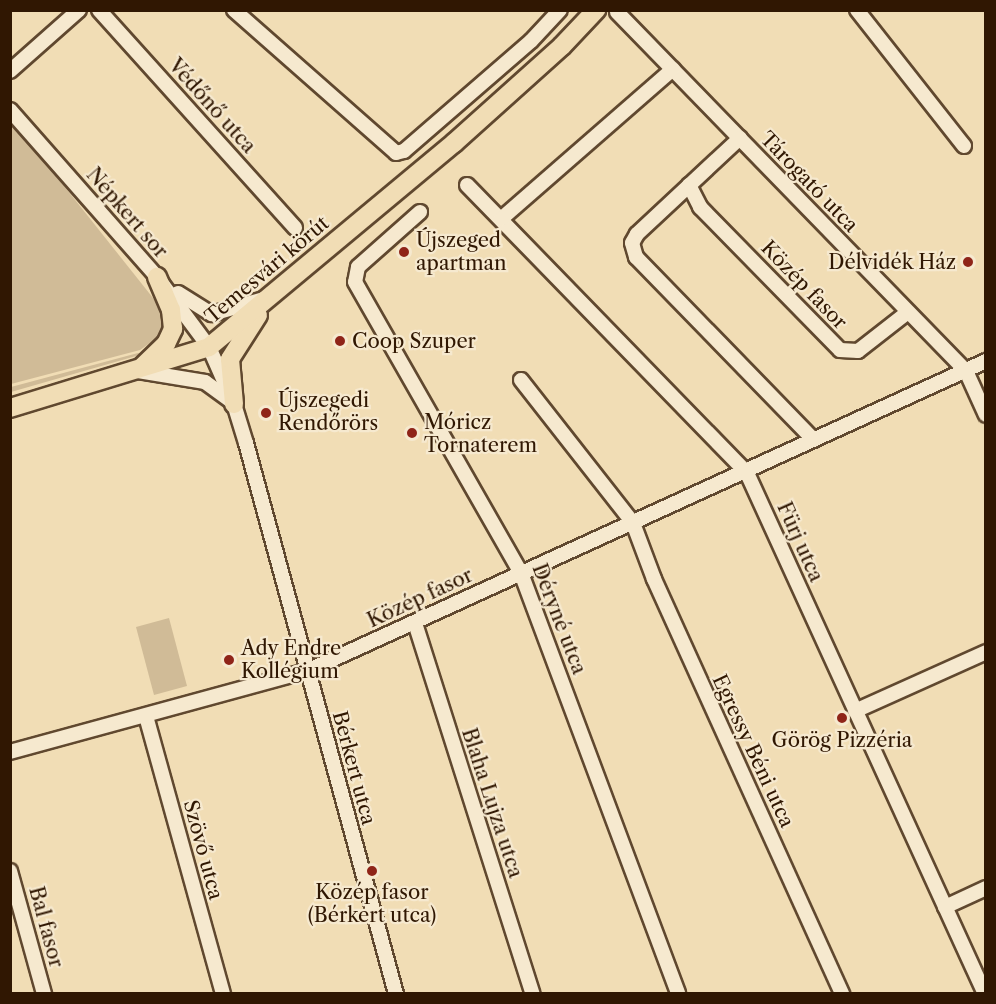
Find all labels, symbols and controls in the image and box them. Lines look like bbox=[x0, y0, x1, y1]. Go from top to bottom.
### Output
street label: Védőnő utca bbox=[163, 54, 261, 158]
street label: Tárogató utca bbox=[755, 127, 863, 237]
street label: Népkert sor bbox=[81, 163, 173, 263]
street label: Temesvári körút bbox=[200, 211, 334, 329]
place label: Újszeged apartman bbox=[416, 228, 507, 275]
street label: Közép fasor bbox=[756, 236, 852, 334]
marker: Újszeged apartman bbox=[397, 245, 411, 259]
place label: Délvidék Ház bbox=[828, 250, 956, 274]
marker: Délvidék Ház bbox=[961, 255, 975, 269]
place label: Coop Szuper bbox=[352, 329, 476, 353]
marker: Coop Szuper bbox=[333, 334, 347, 348]
place label: Újszegedi Rendőrörs bbox=[278, 389, 378, 436]
marker: Újszegedi Rendőrörs bbox=[259, 406, 273, 420]
place label: Móricz Tornaterem bbox=[424, 410, 537, 457]
marker: Móricz Tornaterem bbox=[405, 426, 419, 440]
street label: Fürj utca bbox=[772, 498, 828, 586]
street label: Déryné utca bbox=[527, 560, 591, 678]
street label: Közép fasor bbox=[364, 563, 476, 633]
place label: Ady Endre Kollégium bbox=[241, 636, 342, 683]
marker: Ady Endre Kollégium bbox=[222, 653, 236, 667]
street label: Egressy Béni utca bbox=[707, 670, 799, 832]
street label: Bérkert utca bbox=[327, 708, 381, 828]
marker: Görög Pizzéria bbox=[835, 711, 849, 725]
street label: Blaha Lujza utca bbox=[456, 725, 528, 881]
place label: Görög Pizzéria bbox=[772, 728, 912, 752]
street label: Szövő utca bbox=[178, 798, 228, 902]
marker: Közép fasor (Bérkert utca) bbox=[365, 864, 379, 878]
place label: Közép fasor (Bérkert utca) bbox=[308, 880, 436, 927]
street label: Bal fasor bbox=[24, 884, 68, 970]

